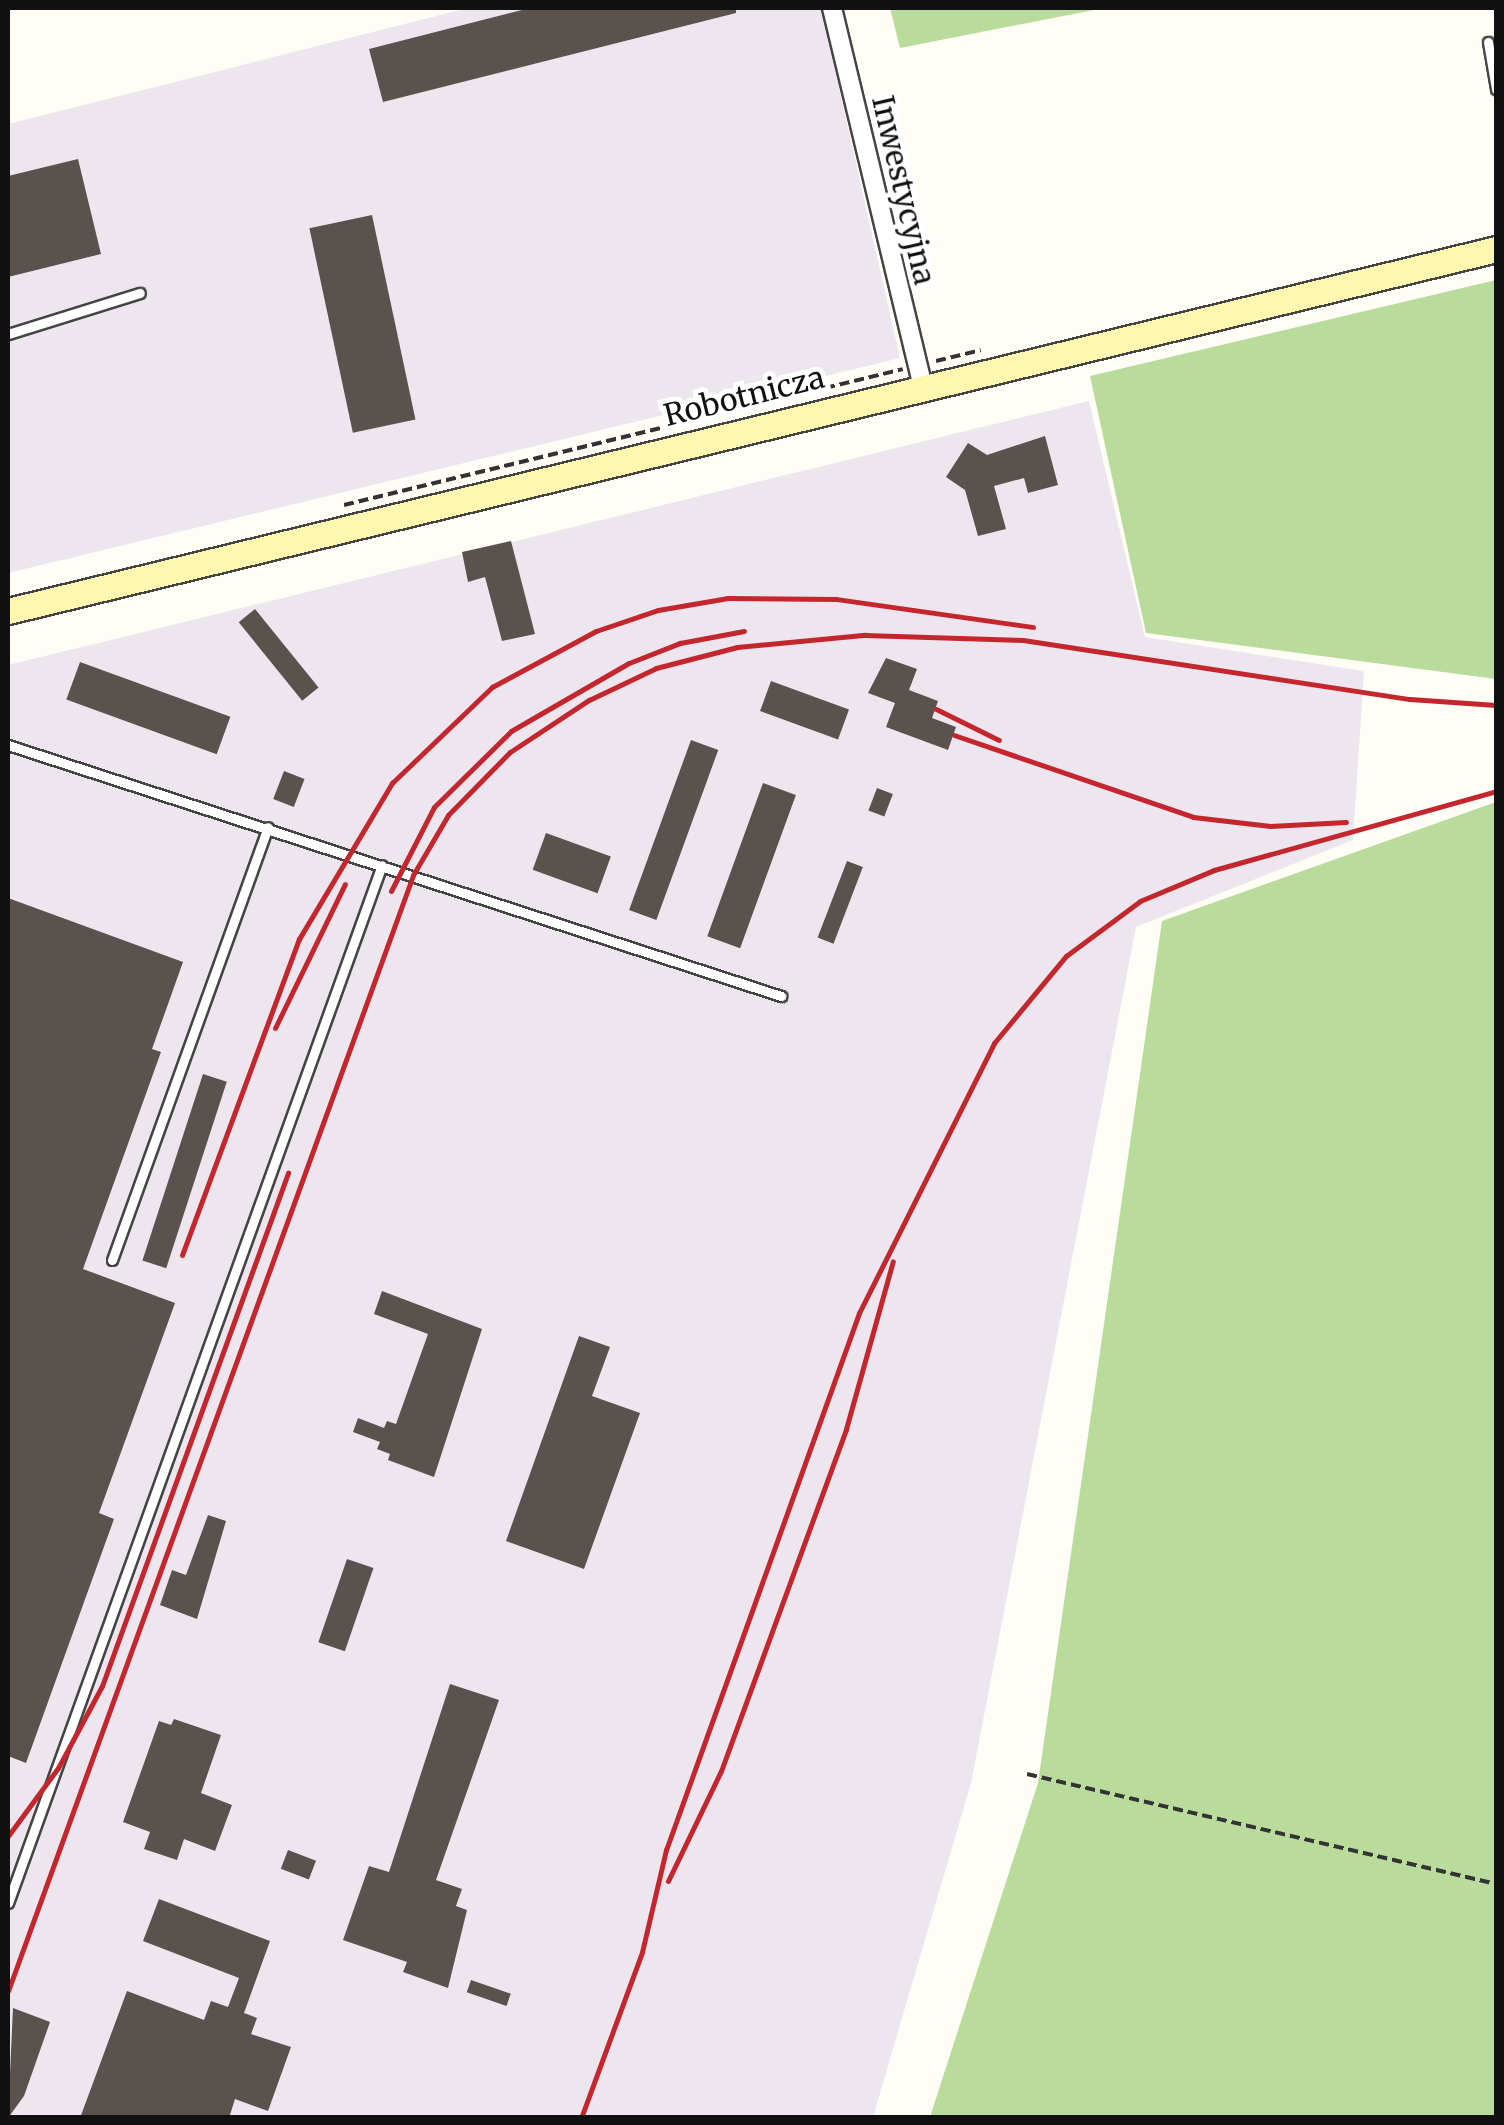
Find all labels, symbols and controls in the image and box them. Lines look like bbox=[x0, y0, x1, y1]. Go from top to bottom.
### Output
street label: Inwestycyjna bbox=[865, 92, 943, 288]
street label: Robotnicza bbox=[660, 359, 828, 433]

